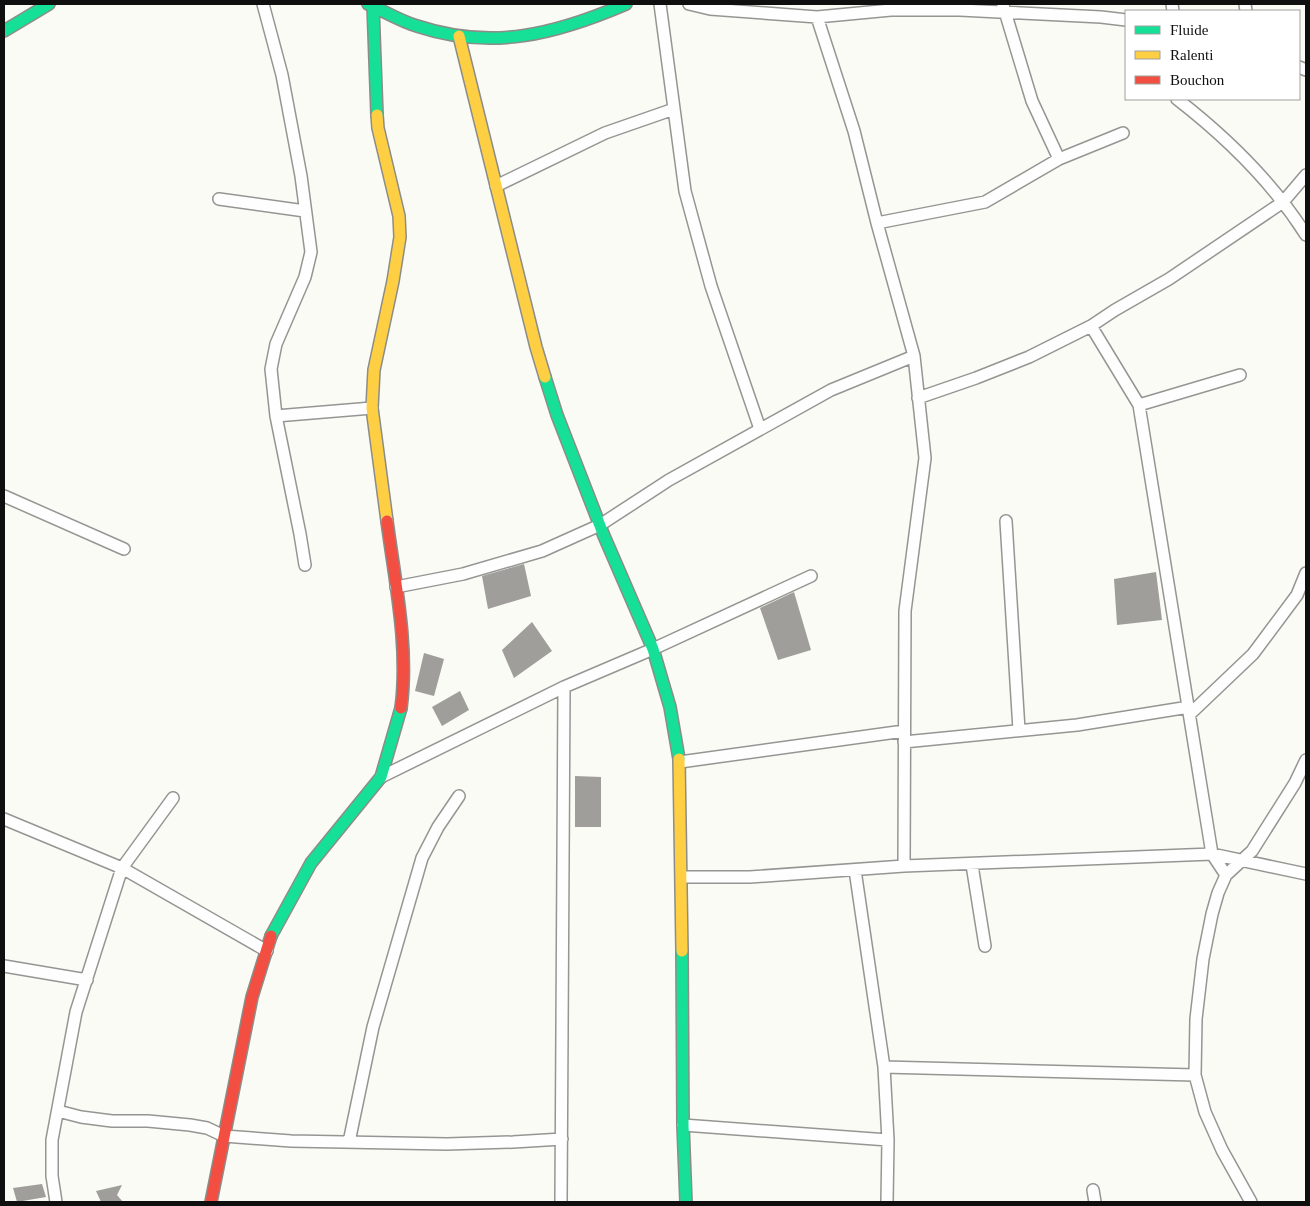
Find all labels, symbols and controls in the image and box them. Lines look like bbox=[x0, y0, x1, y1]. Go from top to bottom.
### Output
legend bbox=[1125, 10, 1300, 100]
text: Fluide bbox=[1170, 22, 1209, 38]
text: Ralenti bbox=[1170, 47, 1213, 63]
text: Bouchon bbox=[1170, 72, 1225, 88]

